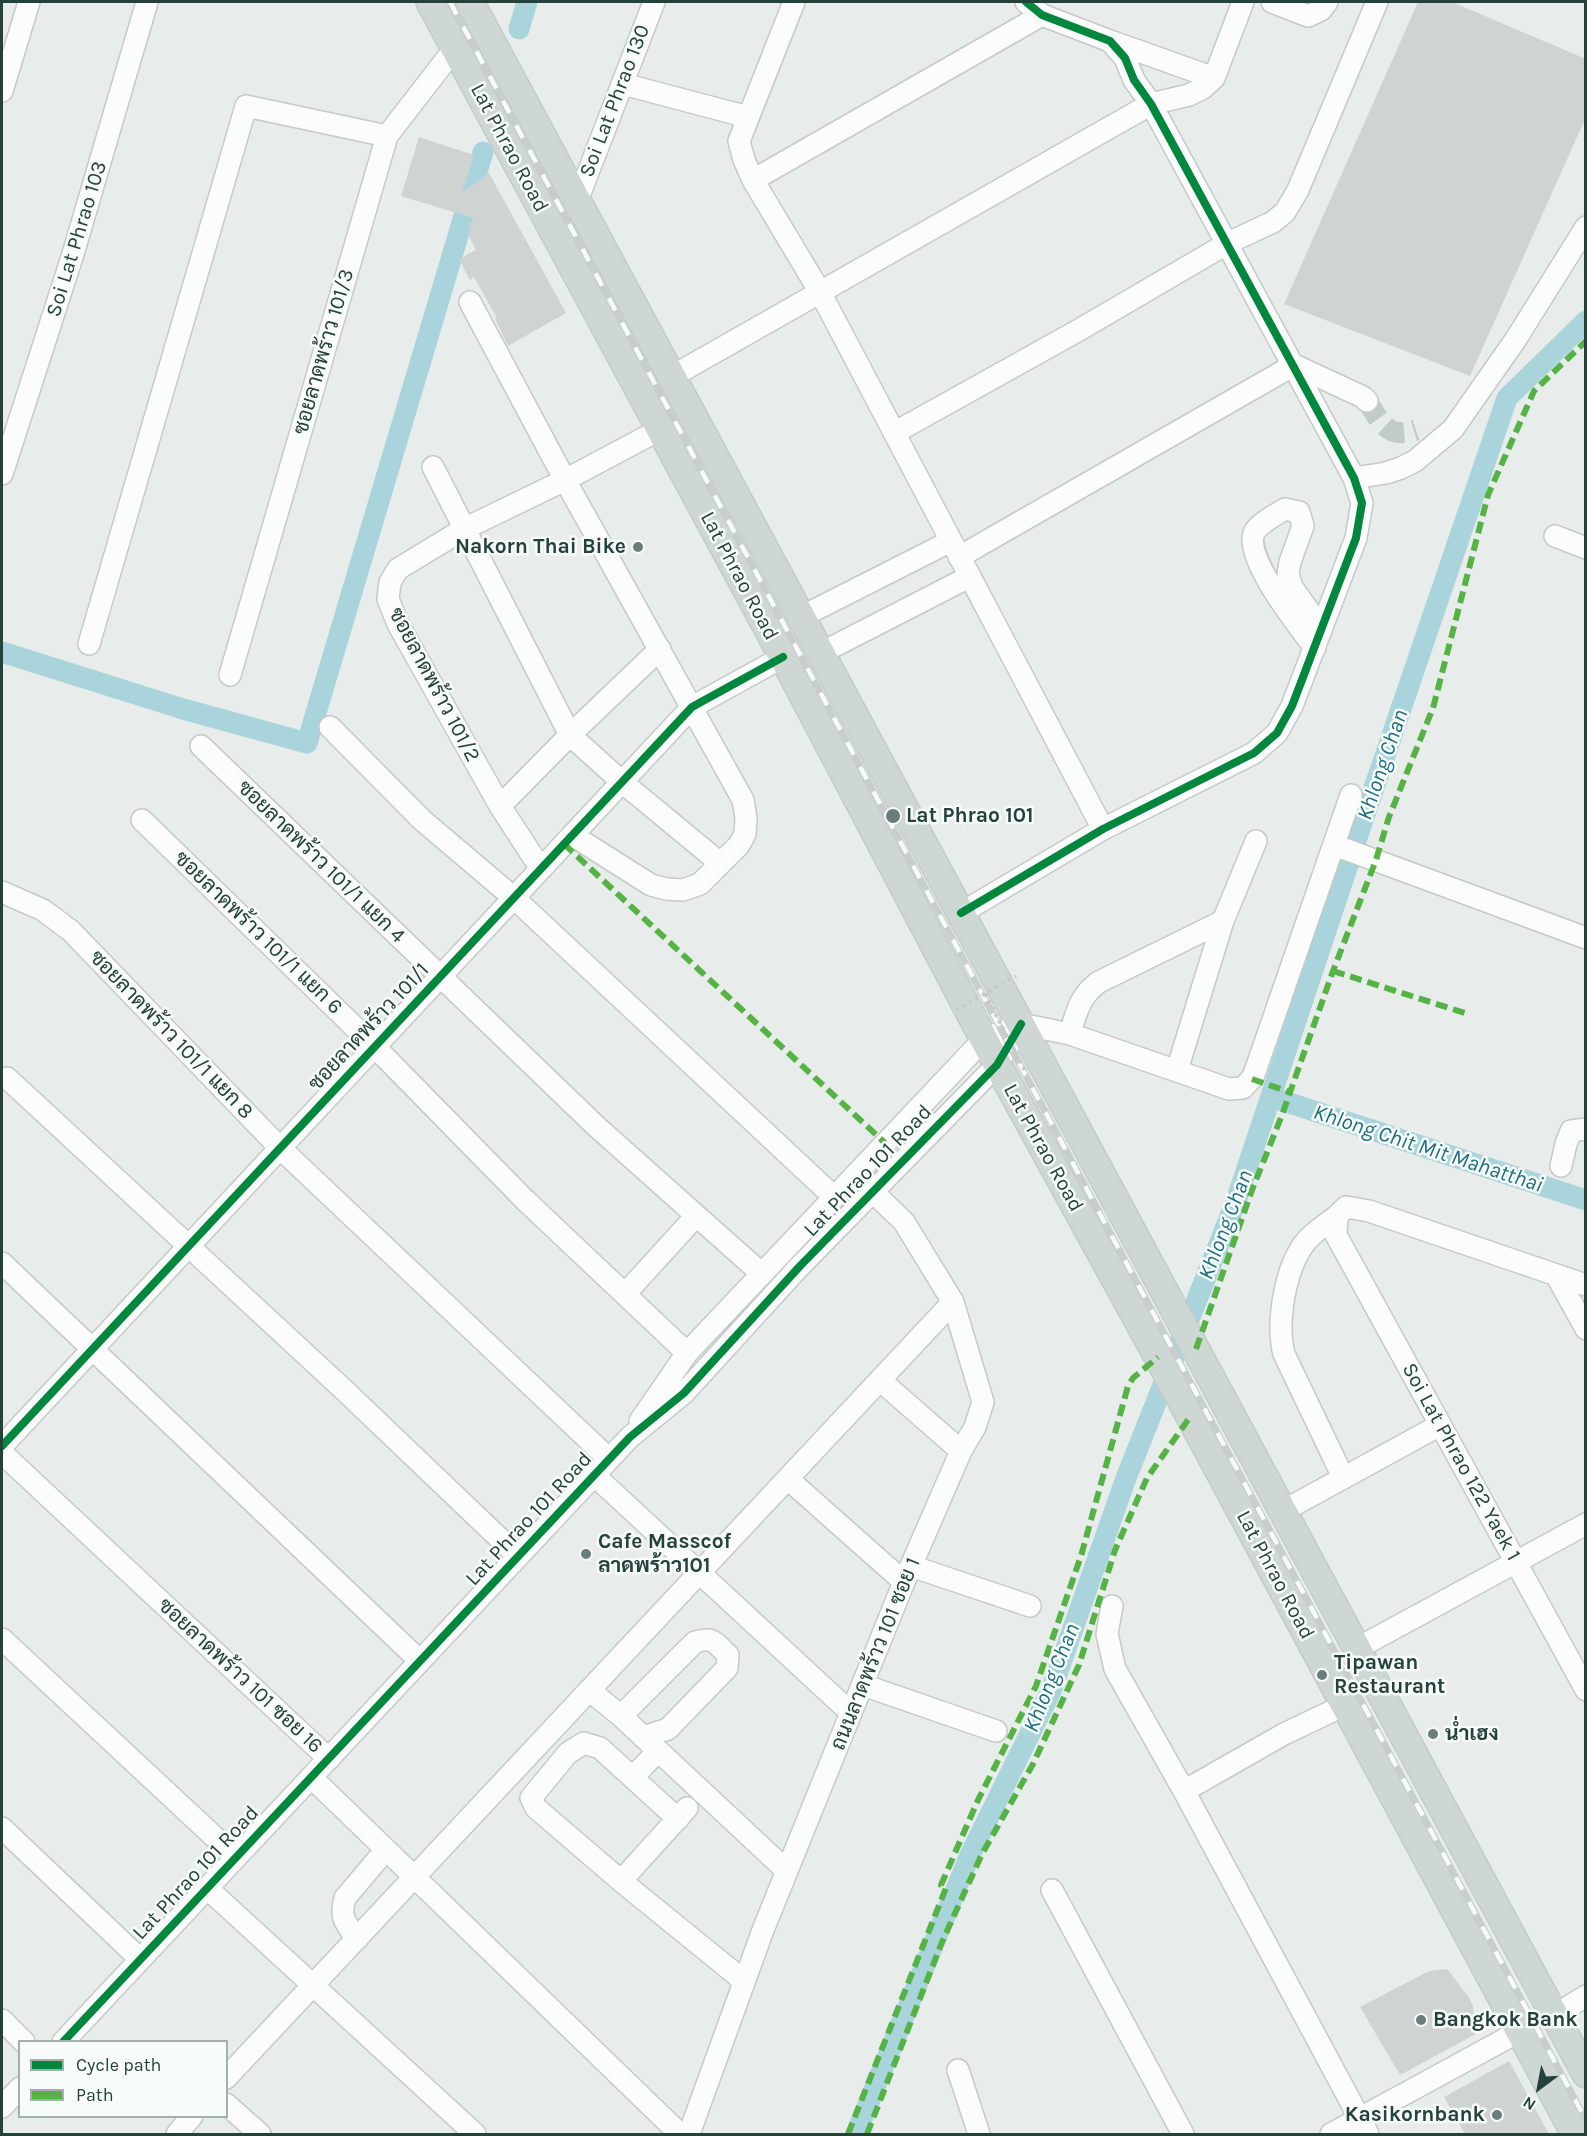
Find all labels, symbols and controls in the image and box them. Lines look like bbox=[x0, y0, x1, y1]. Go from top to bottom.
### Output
street label: Soi Lat Phrao 130 bbox=[574, 21, 656, 181]
street label: Lat Phrao Road bbox=[464, 79, 554, 217]
street label: Soi Lat Phrao 103 bbox=[41, 158, 113, 320]
street label: ซอยลาดพร้าว 101/3 bbox=[288, 266, 360, 438]
street label: Lat Phrao Road bbox=[694, 507, 784, 645]
place label: Nakorn Thai Bike bbox=[455, 534, 626, 560]
marker: Nakorn Thai Bike bbox=[631, 540, 645, 554]
street label: ซอยลาดพร้าว 101/2 bbox=[383, 604, 485, 766]
water label: Khlong Chan bbox=[1352, 706, 1414, 824]
street label: ซอยลาดพร้าว 101/1 แยก 4 bbox=[232, 775, 410, 949]
place label: Lat Phrao 101 bbox=[906, 803, 1034, 829]
marker: Lat Phrao 101 bbox=[884, 807, 902, 825]
street label: ซอยลาดพร้าว 101/1 แยก 6 bbox=[169, 846, 347, 1020]
street label: ซอยลาดพร้าว 101/1 แยก 8 bbox=[84, 945, 258, 1125]
street label: ซอยลาดพร้าว 101/1 bbox=[303, 958, 435, 1096]
street label: Lat Phrao Road bbox=[997, 1080, 1089, 1216]
water label: Khlong Chit Mit Mahatthai bbox=[1310, 1099, 1546, 1199]
street label: Lat Phrao 101 Road bbox=[799, 1100, 937, 1242]
water label: Khlong Chan bbox=[1193, 1166, 1259, 1284]
street label: Soi Lat Phrao 122 Yaek 1 bbox=[1396, 1359, 1526, 1565]
street label: Lat Phrao 101 Road bbox=[461, 1447, 597, 1591]
street label: Lat Phrao Road bbox=[1230, 1506, 1320, 1644]
place label: Cafe Masscof ลาดพร้าว101 bbox=[598, 1529, 731, 1579]
marker: Cafe Masscof ลาดพร้าว101 bbox=[579, 1547, 593, 1561]
street label: ถนนลาดพร้าว 101 ซอย 1 bbox=[826, 1554, 926, 1754]
street label: ซอยลาดพร้าว 101 ซอย 16 bbox=[152, 1593, 328, 1759]
water label: Khlong Chan bbox=[1018, 1620, 1086, 1736]
place label: Tipawan Restaurant bbox=[1334, 1650, 1445, 1700]
marker: Tipawan Restaurant bbox=[1315, 1668, 1329, 1682]
place label: น่ำเฮง bbox=[1445, 1721, 1499, 1747]
marker: น่ำเฮง bbox=[1426, 1727, 1440, 1741]
street label: Lat Phrao 101 Road bbox=[128, 1801, 264, 1945]
place label: Bangkok Bank bbox=[1433, 2007, 1578, 2033]
marker: Bangkok Bank bbox=[1414, 2013, 1428, 2027]
legend bbox=[18, 2040, 228, 2118]
text: Cycle path bbox=[76, 2054, 161, 2076]
north arrow bbox=[1509, 2058, 1569, 2118]
text: Path bbox=[76, 2084, 114, 2106]
text: N bbox=[1519, 2093, 1539, 2115]
place label: Kasikornbank bbox=[1345, 2102, 1485, 2128]
marker: Kasikornbank bbox=[1490, 2108, 1504, 2122]

